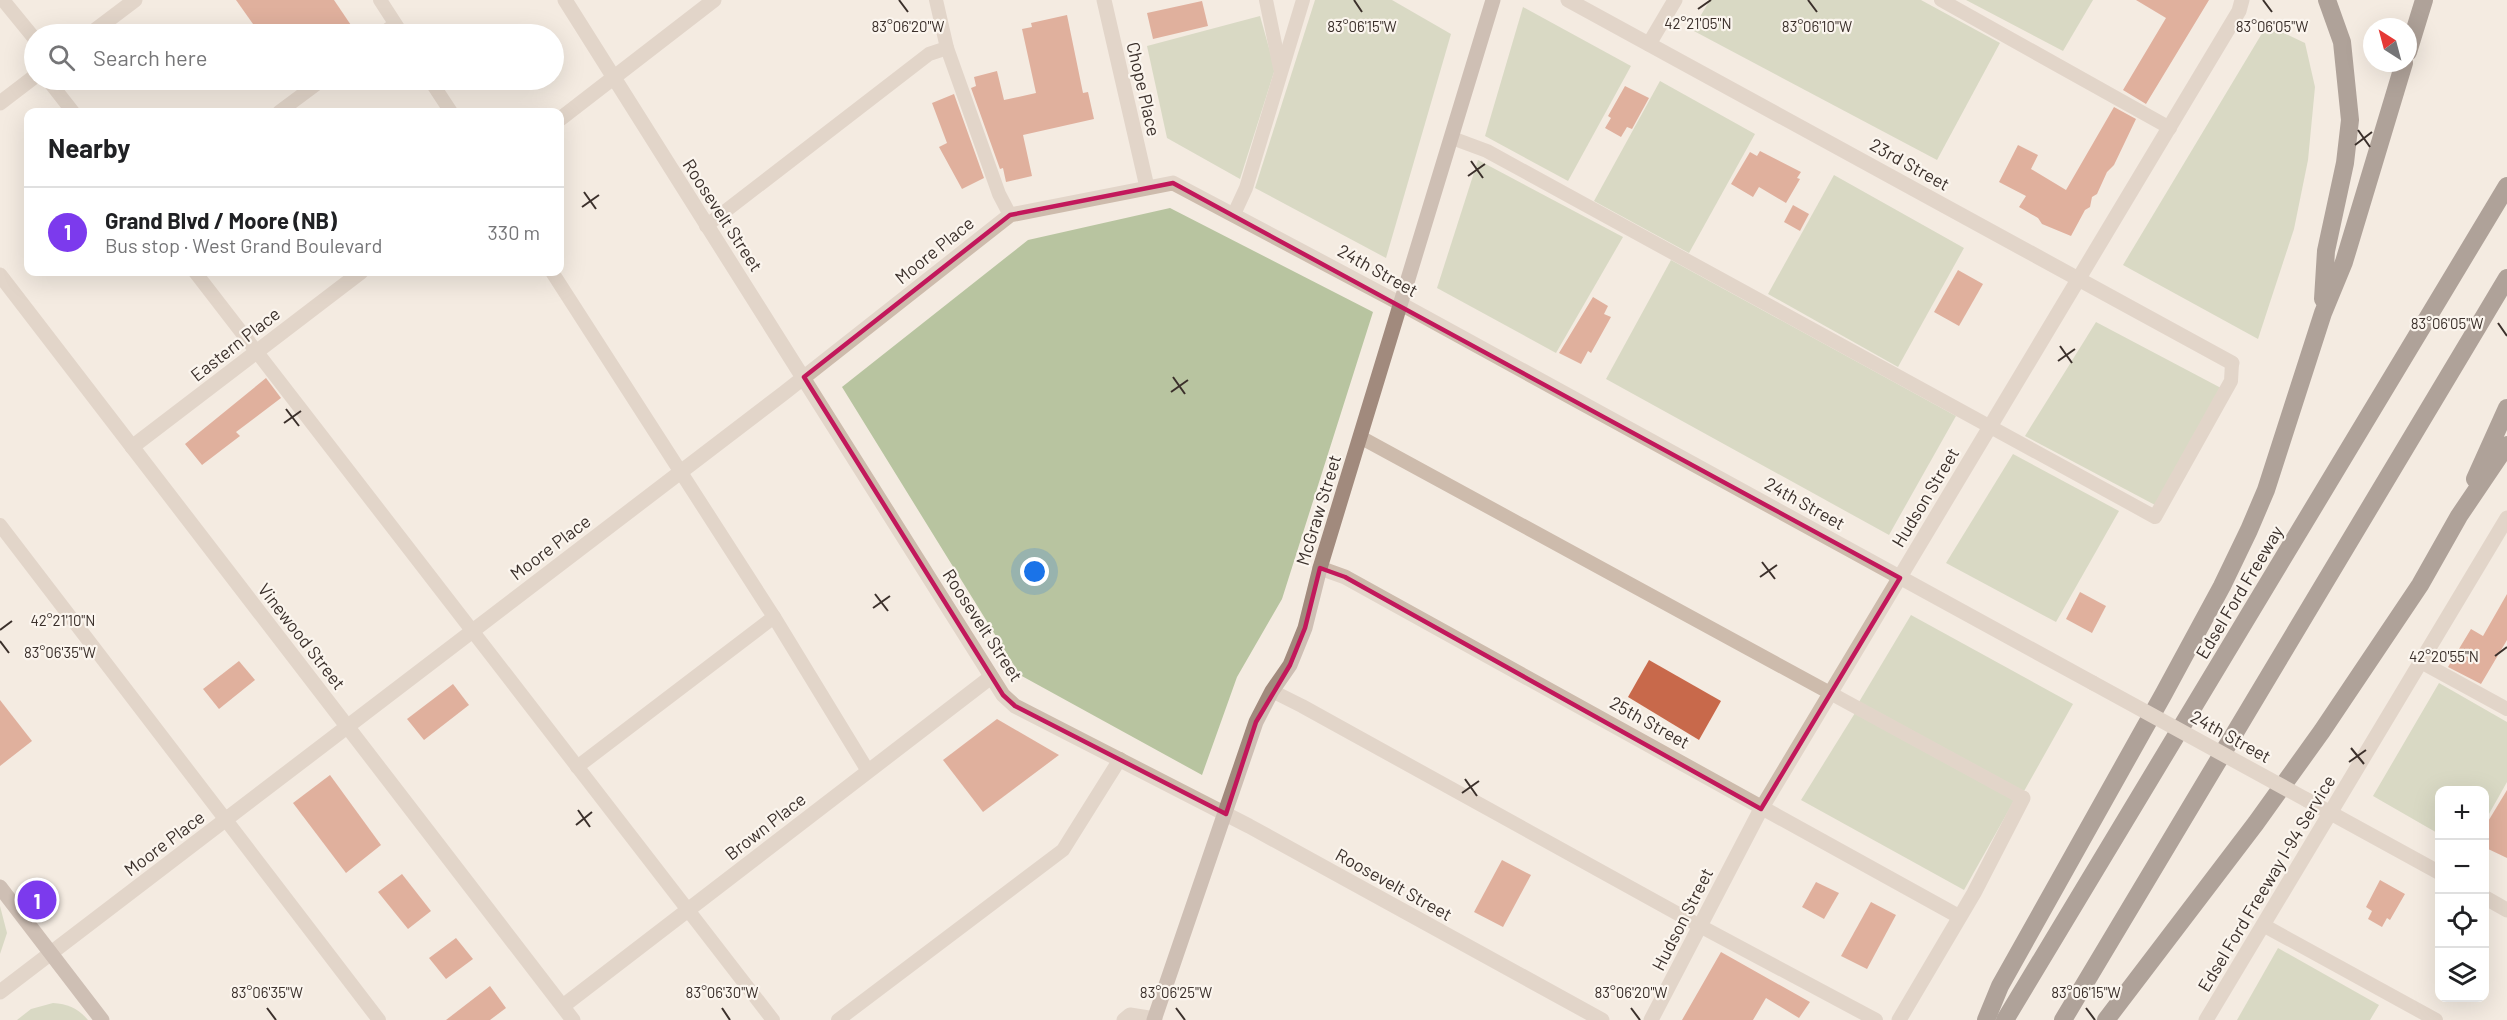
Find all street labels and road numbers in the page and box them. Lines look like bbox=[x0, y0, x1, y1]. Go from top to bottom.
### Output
street label: Chope Place bbox=[1122, 40, 1166, 138]
street label: 23rd Street bbox=[1866, 133, 1954, 195]
street label: Roosevelt Street bbox=[678, 155, 768, 275]
street label: Moore Place bbox=[890, 212, 978, 288]
street label: 24th Street bbox=[1334, 239, 1422, 301]
street label: Eastern Place bbox=[186, 302, 284, 386]
street label: Hudson Street bbox=[1887, 443, 1963, 551]
street label: McGraw Street bbox=[1291, 452, 1345, 568]
street label: 24th Street bbox=[1761, 472, 1849, 534]
street label: Moore Place bbox=[505, 510, 595, 584]
street label: Edsel Ford Freeway bbox=[2191, 521, 2287, 663]
street label: Roosevelt Street bbox=[938, 565, 1028, 685]
street label: Vinewood Street bbox=[254, 578, 350, 694]
street label: 25th Street bbox=[1606, 691, 1694, 753]
street label: 24th Street bbox=[2187, 705, 2275, 767]
street label: Edsel Ford Freeway I-94 Service bbox=[2192, 771, 2340, 995]
street label: Brown Place bbox=[720, 788, 810, 864]
street label: Moore Place bbox=[119, 806, 209, 880]
street label: Roosevelt Street bbox=[1332, 843, 1456, 925]
street label: Hudson Street bbox=[1647, 864, 1717, 974]

